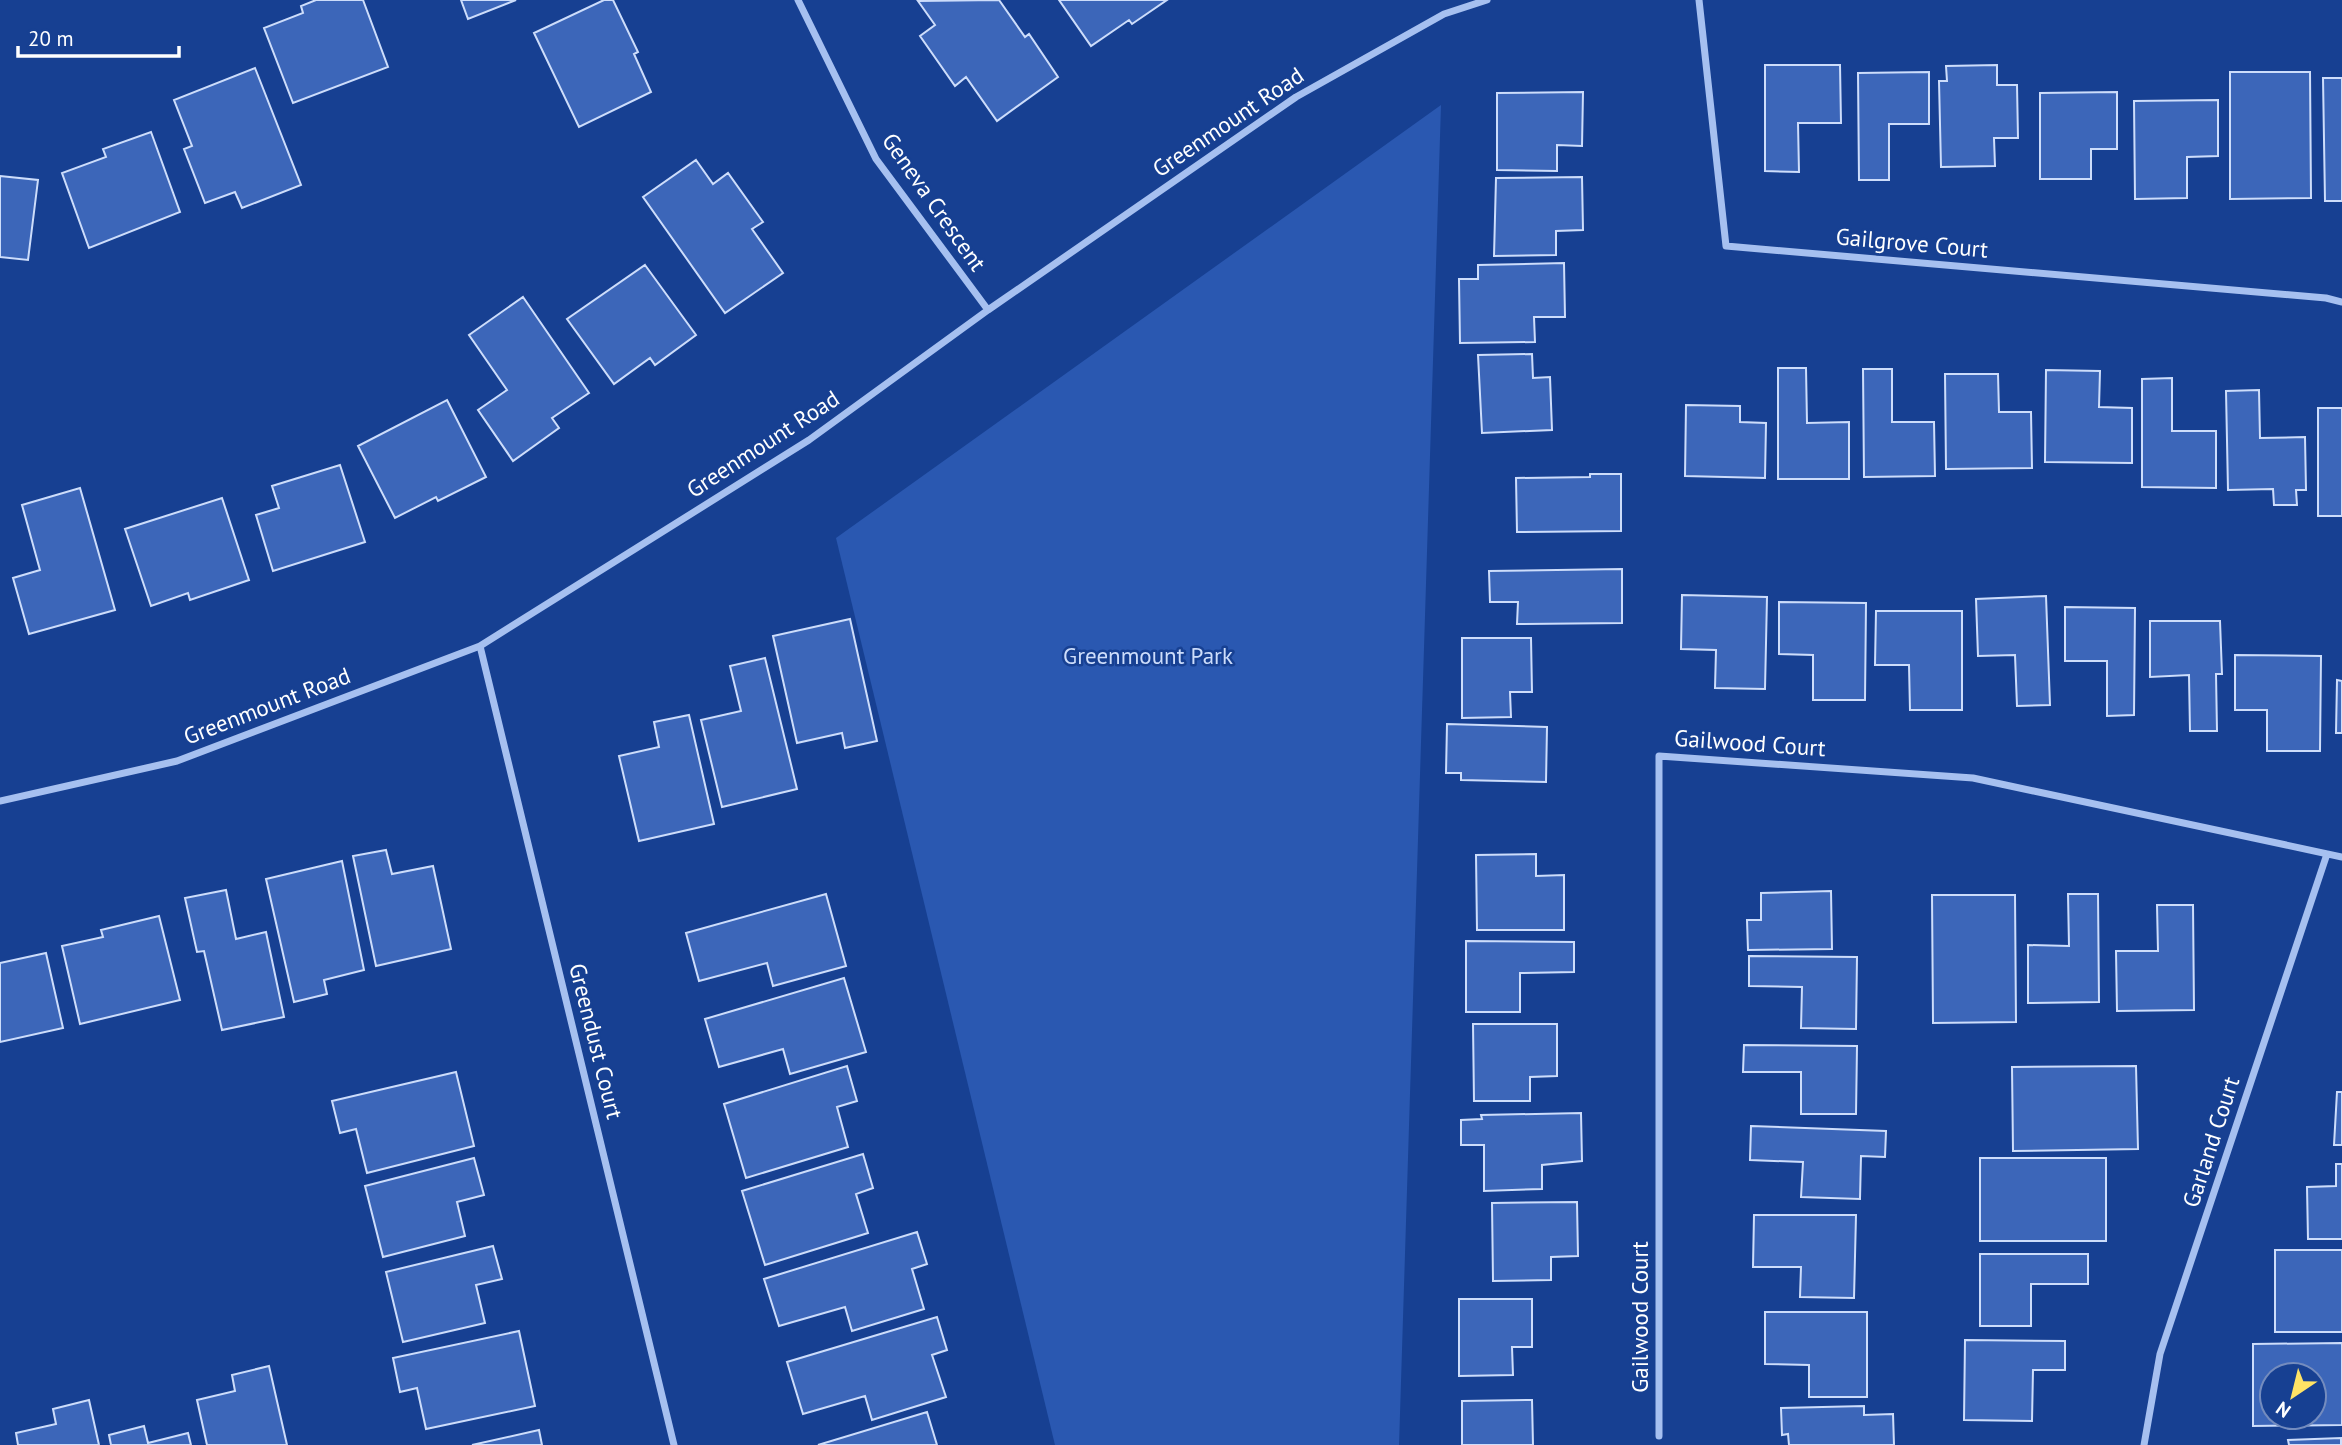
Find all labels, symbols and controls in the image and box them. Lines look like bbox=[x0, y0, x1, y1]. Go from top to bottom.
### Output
scale bar bbox=[18, 14, 178, 58]
text: 20 m bbox=[28, 25, 74, 52]
street label: Greenmount Road bbox=[1147, 60, 1309, 183]
street label: Geneva Crescent bbox=[876, 127, 993, 277]
street label: Gailgrove Court bbox=[1835, 221, 1990, 264]
street label: Greenmount Road bbox=[681, 383, 845, 504]
park label: Greenmount Park bbox=[1063, 641, 1233, 670]
street label: Greenmount Road bbox=[179, 660, 354, 751]
street label: Gailwood Court bbox=[1673, 723, 1827, 762]
street label: Greendust Court bbox=[563, 960, 630, 1122]
street label: Garland Court bbox=[2176, 1073, 2245, 1211]
street label: Gailwood Court bbox=[1625, 1241, 1654, 1393]
north arrow bbox=[2258, 1361, 2328, 1431]
text: N bbox=[2271, 1397, 2295, 1423]

